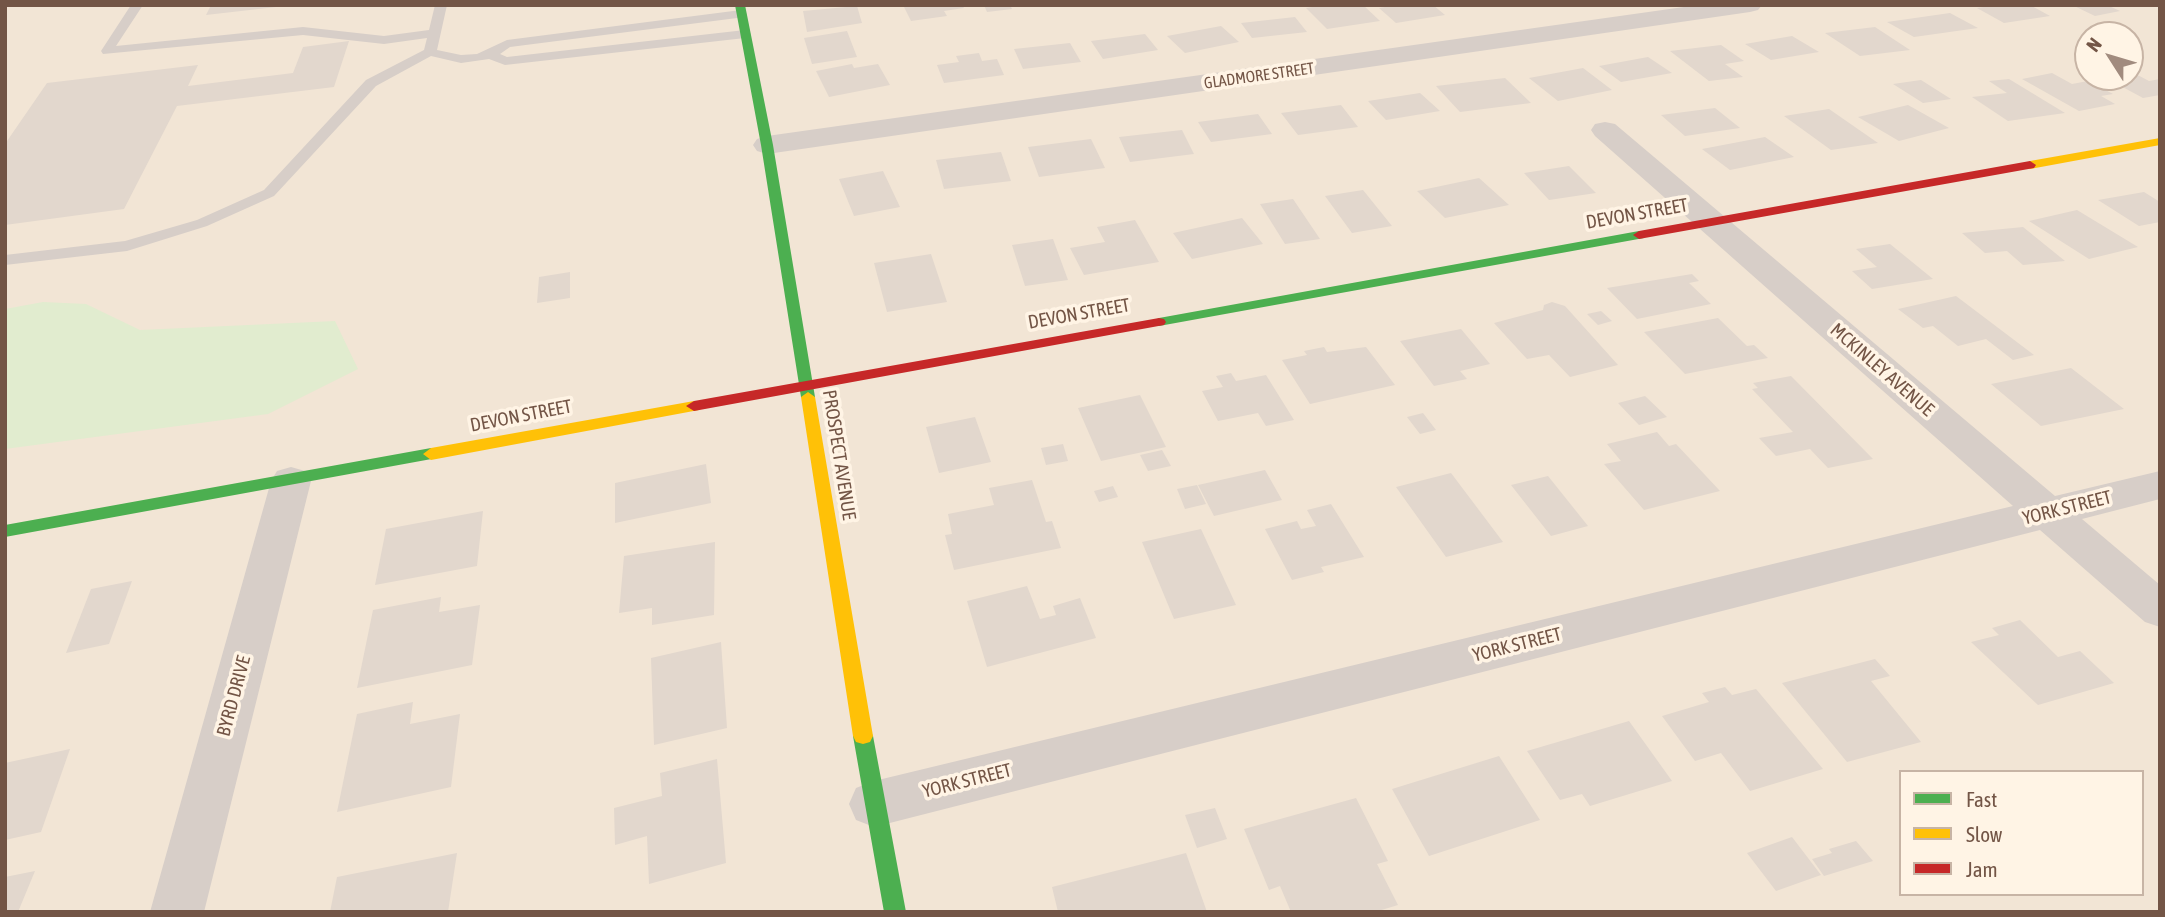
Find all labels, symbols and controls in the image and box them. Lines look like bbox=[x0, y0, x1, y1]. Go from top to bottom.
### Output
north arrow bbox=[2074, 21, 2144, 91]
text: N bbox=[2082, 33, 2106, 56]
street label: GLADMORE STREET bbox=[1203, 59, 1315, 93]
street label: DEVON STREET bbox=[1584, 194, 1690, 234]
street label: DEVON STREET bbox=[1026, 294, 1132, 334]
street label: MCKINLEY AVENUE bbox=[1825, 319, 1939, 421]
street label: PROSPECT AVENUE bbox=[817, 388, 861, 522]
street label: DEVON STREET bbox=[468, 395, 574, 437]
street label: YORK STREET bbox=[2020, 486, 2114, 530]
street label: YORK STREET bbox=[1470, 623, 1564, 667]
street label: BYRD DRIVE bbox=[212, 653, 256, 739]
street label: YORK STREET bbox=[920, 759, 1014, 803]
legend bbox=[1899, 770, 2144, 896]
text: Fast bbox=[1966, 787, 1997, 811]
text: Slow bbox=[1966, 822, 2002, 846]
text: Jam bbox=[1966, 857, 1998, 881]

